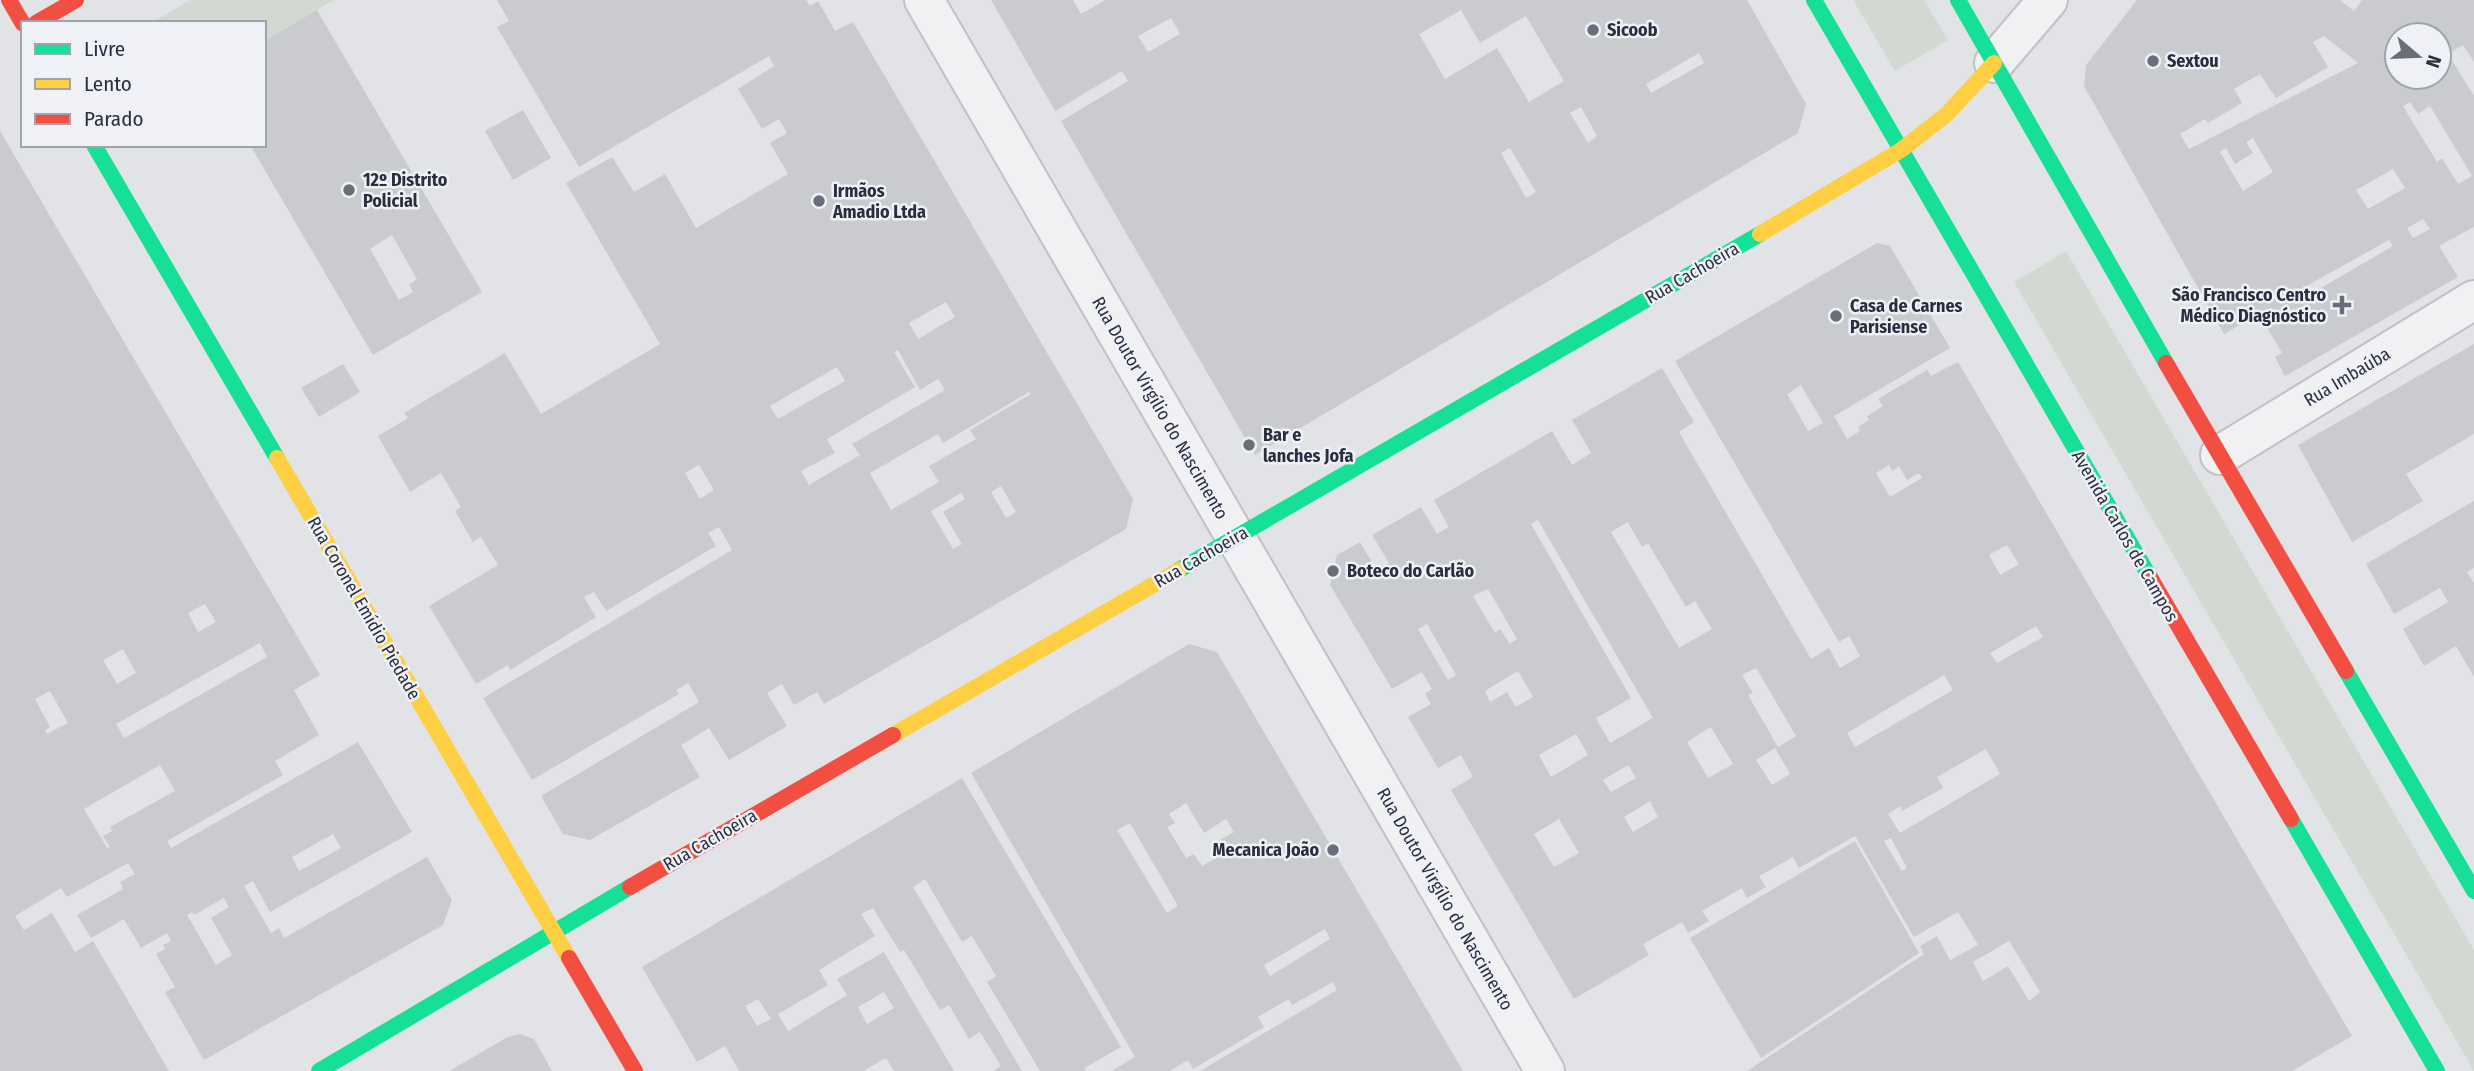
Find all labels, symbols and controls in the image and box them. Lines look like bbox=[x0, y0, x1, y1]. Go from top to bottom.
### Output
place label: Sicoob bbox=[1607, 19, 1658, 41]
legend bbox=[21, 21, 266, 147]
north arrow bbox=[2383, 21, 2453, 91]
marker: Sicoob bbox=[1585, 22, 1601, 38]
text: Livre bbox=[84, 36, 125, 62]
place label: Sextou bbox=[2167, 50, 2219, 72]
text: N bbox=[2421, 52, 2446, 71]
marker: Sextou bbox=[2145, 53, 2161, 69]
text: Lento bbox=[84, 71, 132, 97]
text: Parado bbox=[84, 106, 143, 132]
place label: 12º Distrito Policial bbox=[363, 169, 448, 212]
place label: Irmãos Amadio Ltda bbox=[832, 180, 926, 223]
marker: 12º Distrito Policial bbox=[341, 182, 357, 198]
marker: Irmãos Amadio Ltda bbox=[811, 193, 827, 209]
street label: Rua Cachoeira bbox=[1641, 237, 1743, 309]
place label: São Francisco Centro Médico Diagnóstico bbox=[2172, 284, 2326, 327]
street label: Rua Doutor Virgílio do Nascimento bbox=[1087, 293, 1233, 523]
place label: Casa de Carnes Parisiense bbox=[1850, 295, 1963, 338]
marker: São Francisco Centro Médico Diagnóstico bbox=[2332, 295, 2352, 315]
marker: Casa de Carnes Parisiense bbox=[1828, 308, 1844, 324]
street label: Rua Imbaúba bbox=[2300, 343, 2394, 411]
place label: Bar e lanches Jofa bbox=[1263, 424, 1354, 467]
marker: Bar e lanches Jofa bbox=[1241, 437, 1257, 453]
street label: Avenida Carlos de Campos bbox=[2067, 446, 2183, 626]
street label: Rua Coronel Emídio Piedade bbox=[303, 513, 425, 703]
street label: Rua Cachoeira bbox=[1150, 521, 1252, 593]
place label: Boteco do Carlão bbox=[1347, 560, 1474, 582]
marker: Boteco do Carlão bbox=[1325, 563, 1341, 579]
street label: Rua Doutor Virgílio do Nascimento bbox=[1372, 784, 1518, 1014]
street label: Rua Cachoeira bbox=[659, 804, 761, 876]
place label: Mecanica João bbox=[1213, 839, 1319, 861]
marker: Mecanica João bbox=[1325, 842, 1341, 858]

